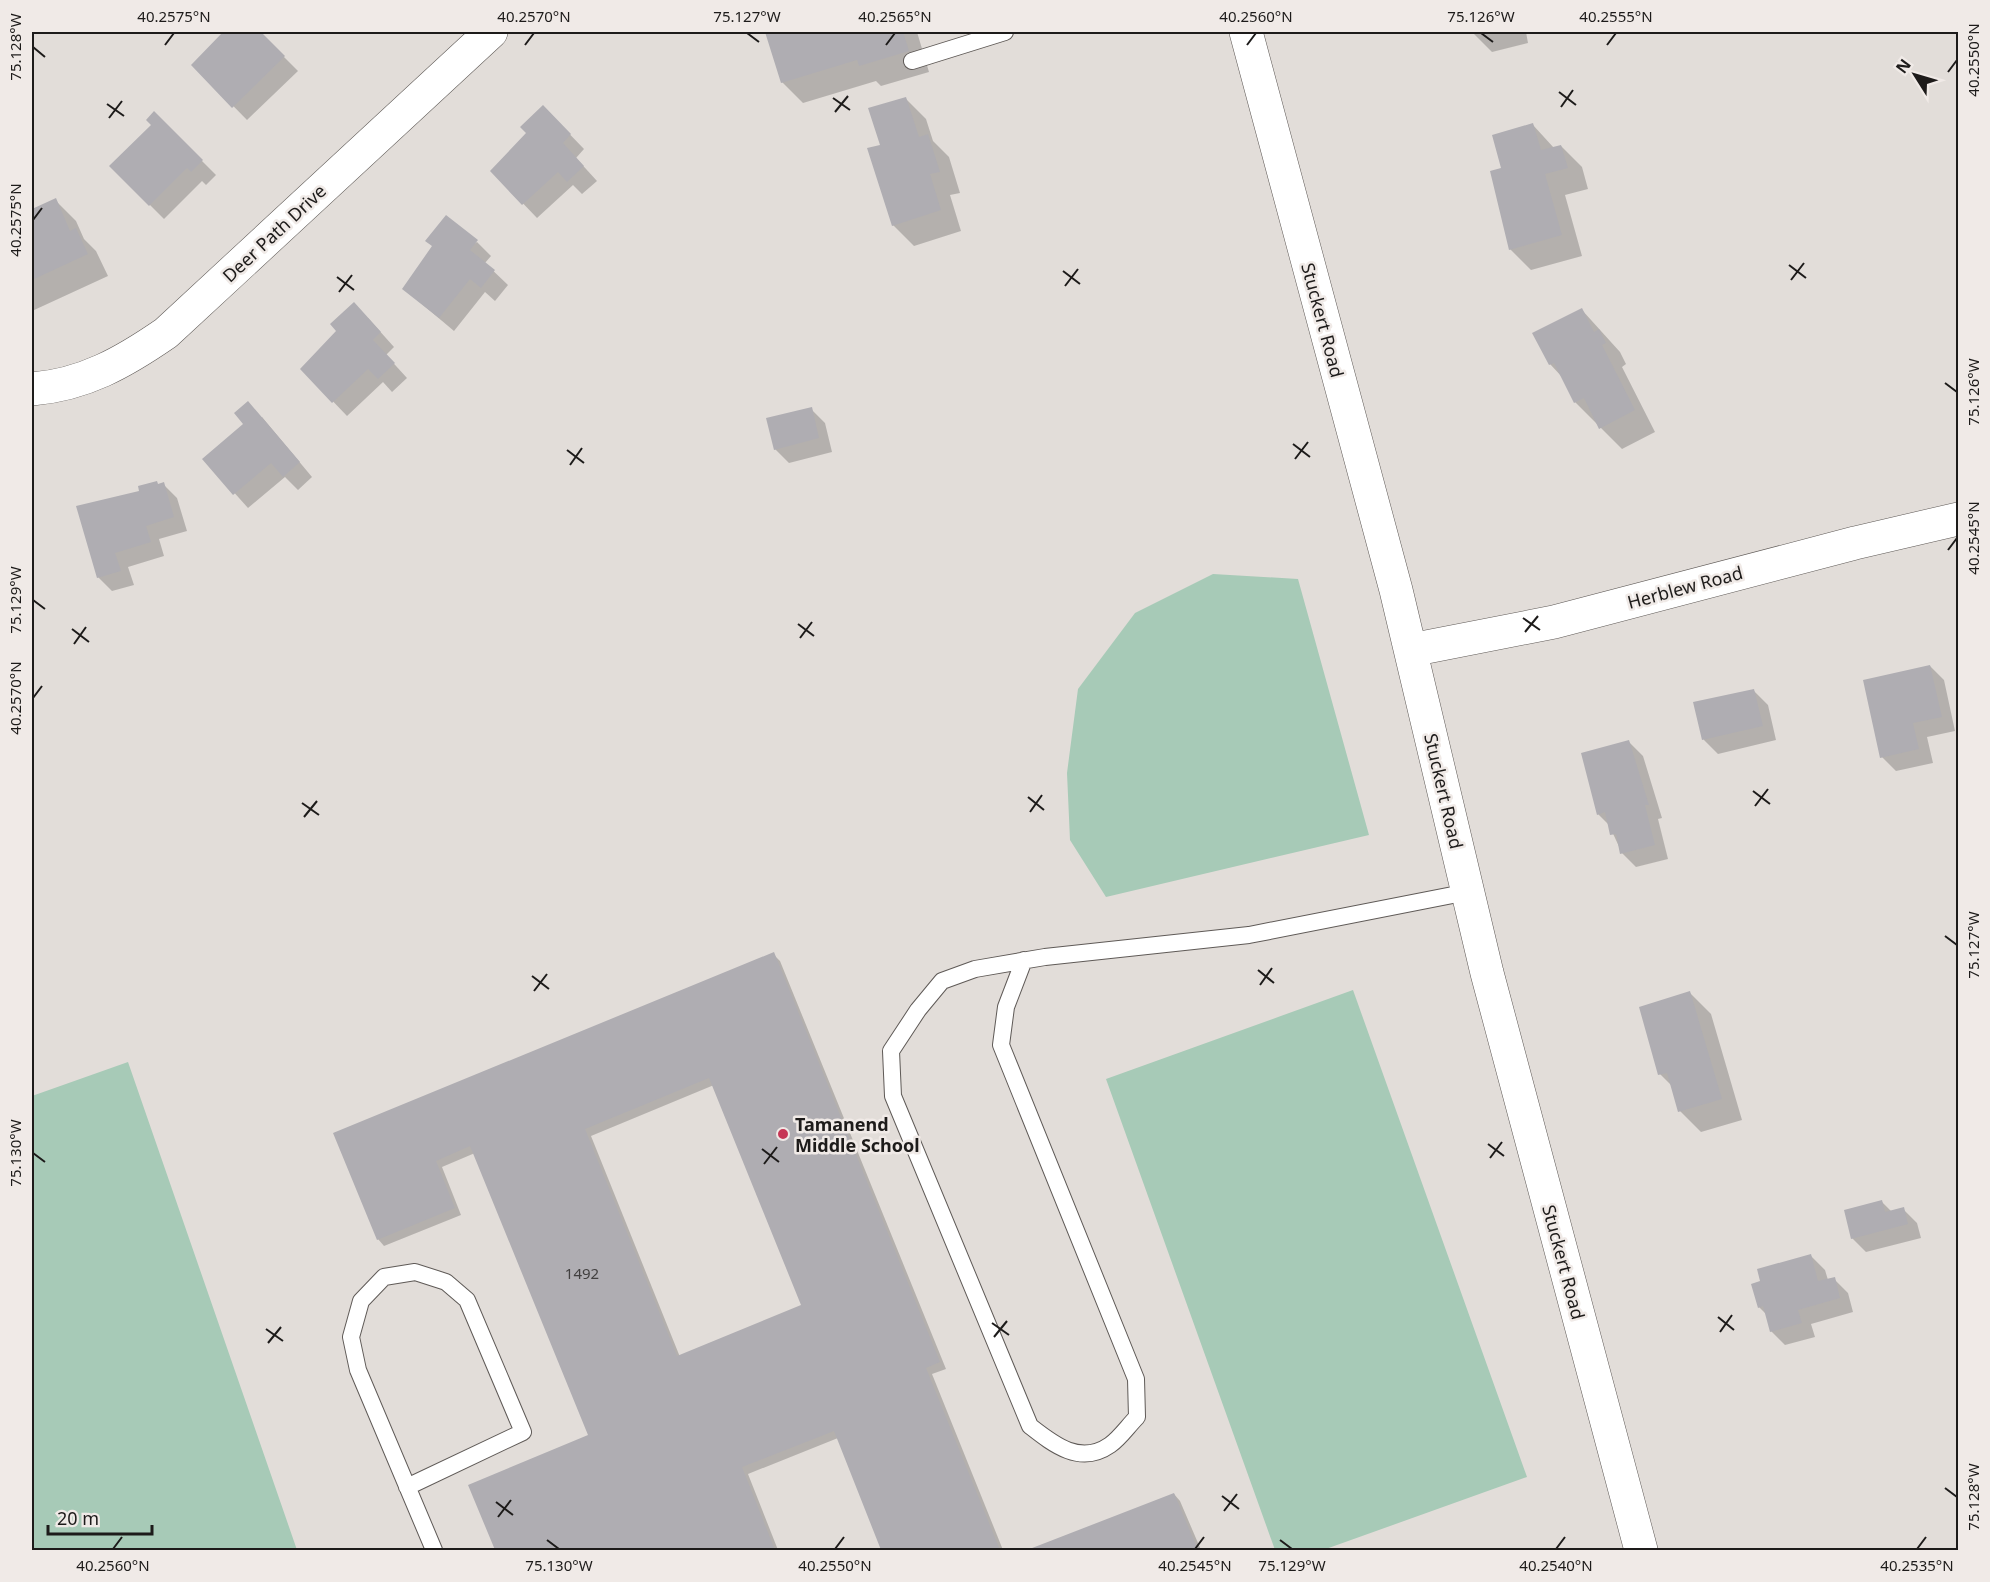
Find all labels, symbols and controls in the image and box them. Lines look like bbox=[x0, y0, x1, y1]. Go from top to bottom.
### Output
text: 40.2575°N bbox=[137, 6, 211, 26]
text: 40.2570°N bbox=[497, 6, 571, 26]
text: 75.127°W bbox=[713, 6, 781, 26]
text: 40.2565°N bbox=[858, 6, 932, 26]
text: 40.2560°N bbox=[1219, 6, 1293, 26]
text: 75.126°W bbox=[1447, 6, 1515, 26]
text: 40.2555°N bbox=[1579, 6, 1653, 26]
text: 75.128°W bbox=[5, 13, 25, 81]
text: 40.2550°N bbox=[1963, 23, 1983, 97]
north arrow bbox=[1885, 45, 1945, 105]
text: N bbox=[1890, 54, 1916, 78]
street label: Deer Path Drive bbox=[217, 179, 331, 287]
text: 40.2575°N bbox=[5, 183, 25, 257]
street label: Stuckert Road bbox=[1296, 260, 1350, 380]
text: 75.126°W bbox=[1963, 358, 1983, 426]
text: 40.2545°N bbox=[1963, 501, 1983, 575]
street label: Herblew Road bbox=[1625, 560, 1745, 614]
text: 75.129°W bbox=[5, 566, 25, 634]
text: 40.2570°N bbox=[5, 661, 25, 735]
street label: Stuckert Road bbox=[1419, 731, 1469, 851]
text: 75.127°W bbox=[1963, 911, 1983, 979]
place label: Tamanend Middle School bbox=[795, 1112, 920, 1157]
text: 75.130°W bbox=[5, 1119, 25, 1187]
marker: Tamanend Middle School bbox=[776, 1127, 790, 1141]
street label: Stuckert Road bbox=[1537, 1202, 1591, 1322]
house number: 1492 bbox=[565, 1263, 599, 1283]
text: 75.128°W bbox=[1963, 1463, 1983, 1531]
scale bar bbox=[48, 1498, 152, 1536]
text: 20 m bbox=[57, 1506, 99, 1530]
text: 40.2560°N bbox=[76, 1555, 150, 1575]
text: 75.130°W bbox=[525, 1555, 593, 1575]
text: 40.2550°N bbox=[798, 1555, 872, 1575]
text: 40.2545°N bbox=[1158, 1555, 1232, 1575]
text: 75.129°W bbox=[1258, 1555, 1326, 1575]
text: 40.2540°N bbox=[1519, 1555, 1593, 1575]
text: 40.2535°N bbox=[1880, 1555, 1954, 1575]

